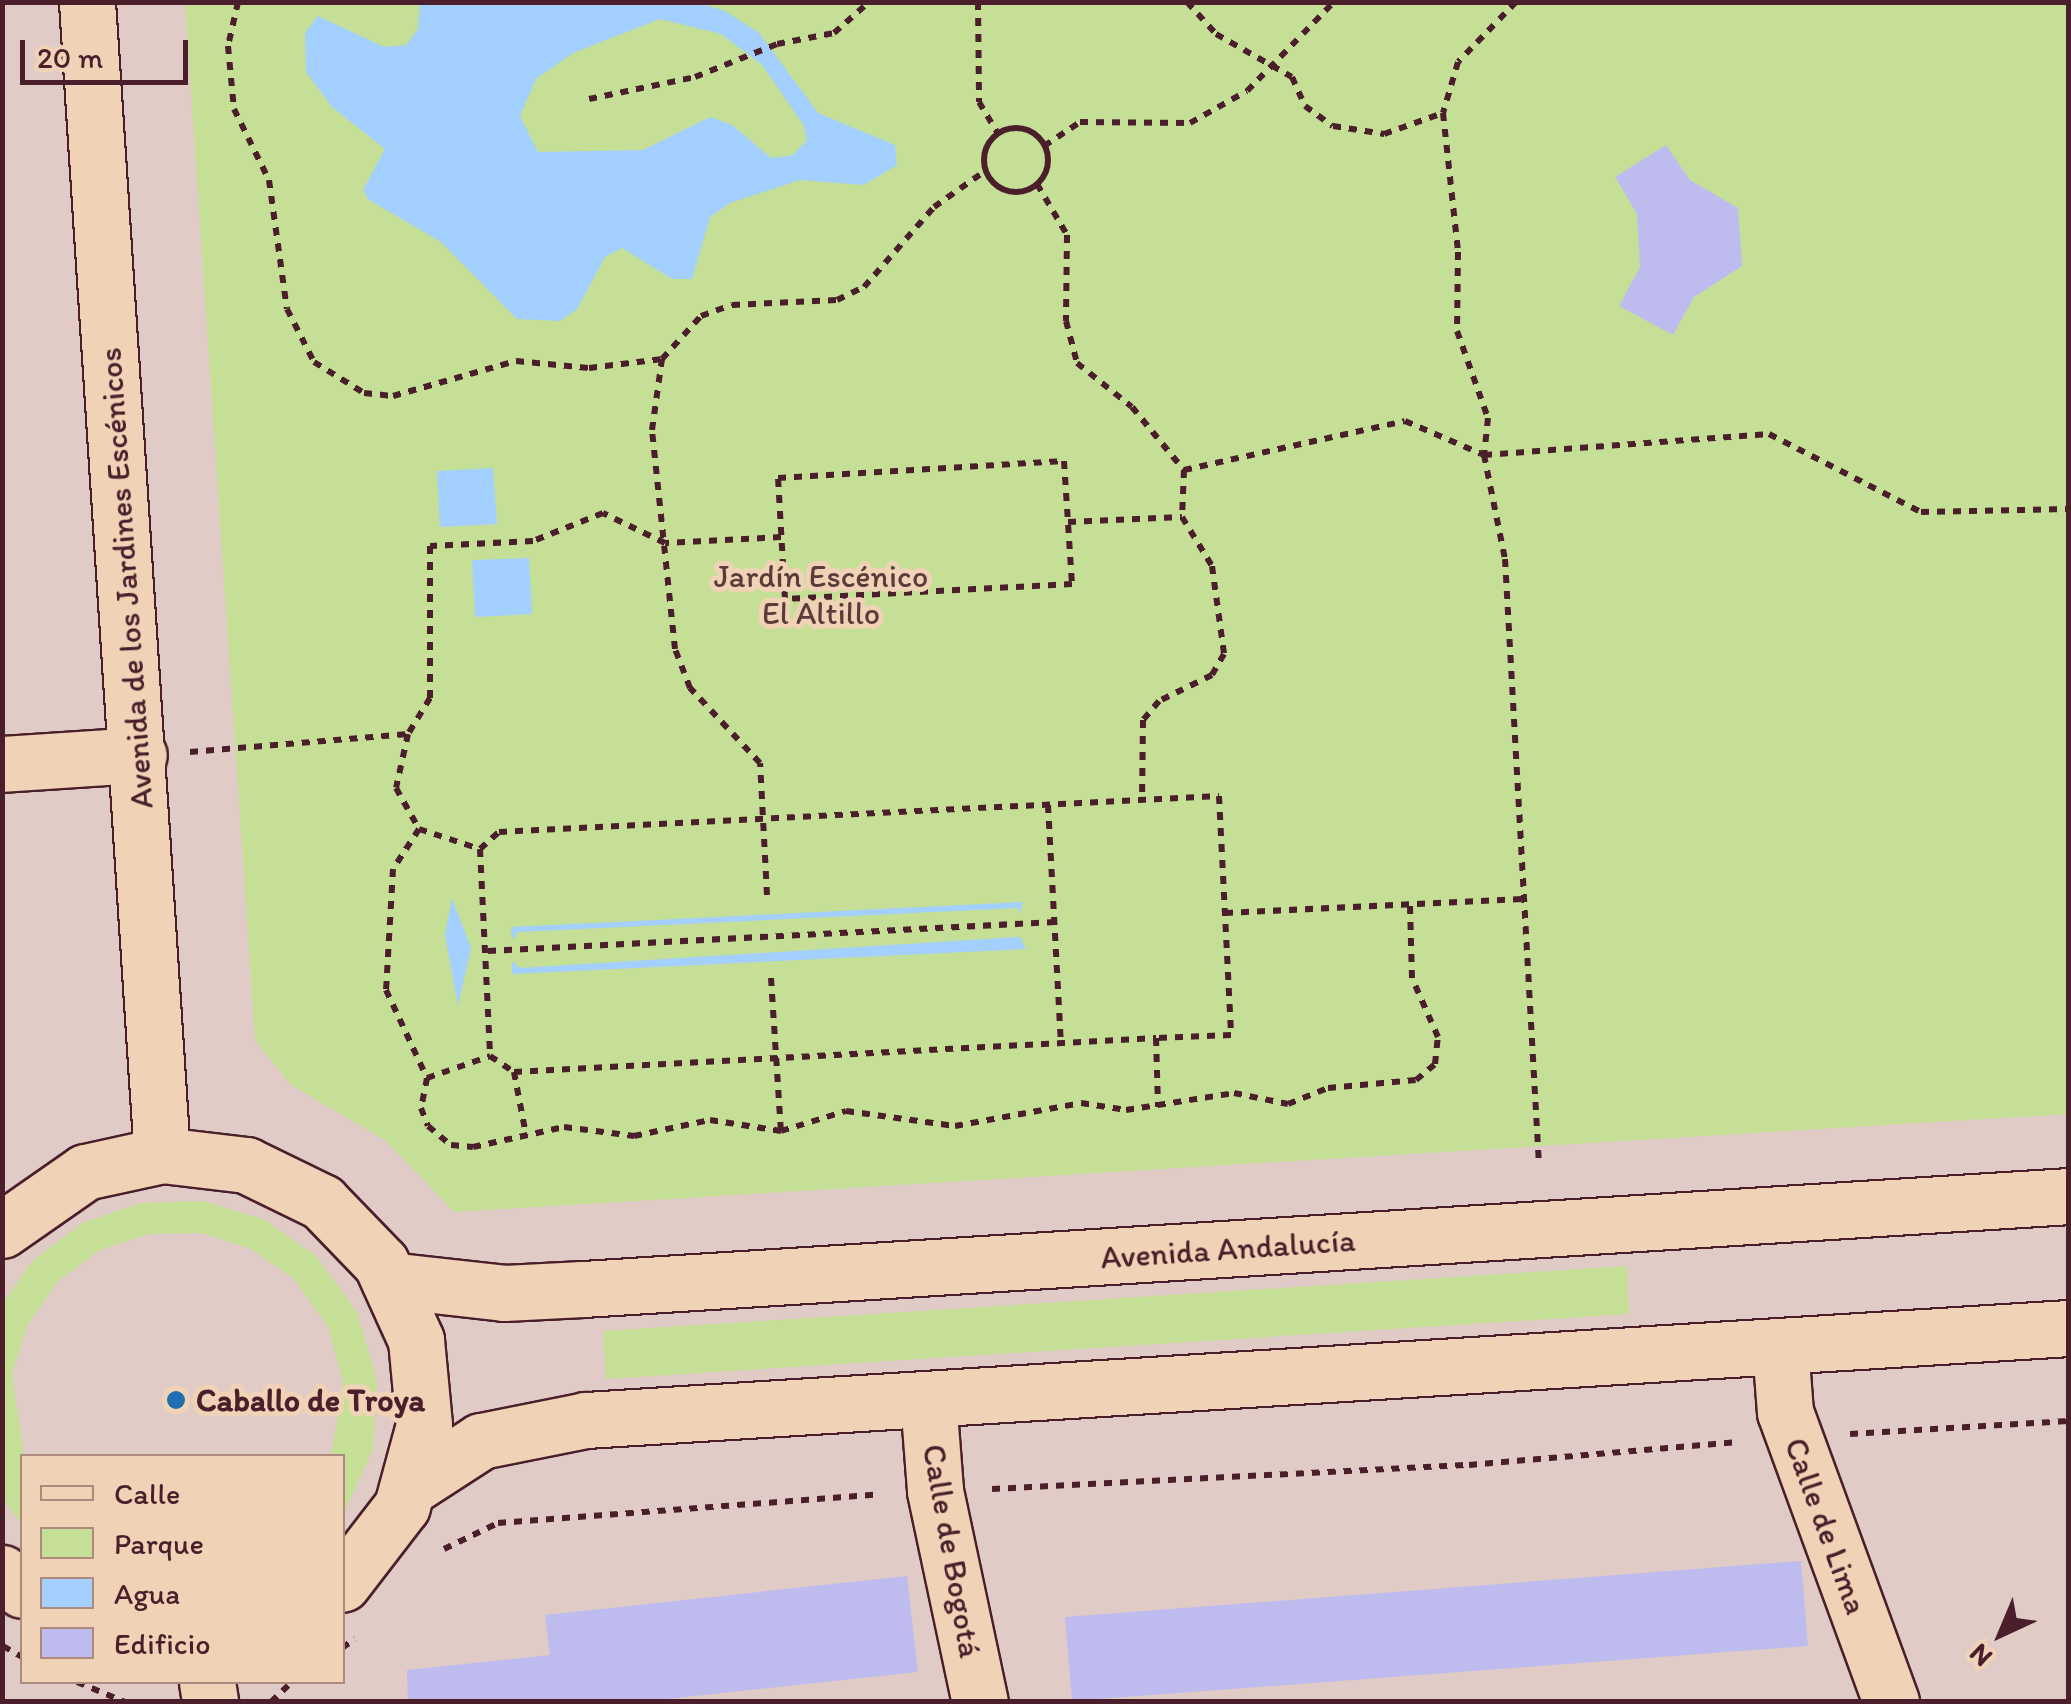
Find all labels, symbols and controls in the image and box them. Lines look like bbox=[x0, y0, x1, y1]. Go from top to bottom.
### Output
scale bar bbox=[25, 20, 192, 82]
text: 20 m bbox=[37, 39, 103, 76]
street label: Avenida de los Jardines Escénicos bbox=[91, 346, 161, 810]
park label: Jardín Escénico El Altillo bbox=[714, 558, 928, 633]
street label: Avenida Andalucía bbox=[1099, 1221, 1357, 1277]
place label: Caballo de Troya bbox=[196, 1381, 423, 1419]
marker: Caballo de Troya bbox=[165, 1389, 187, 1411]
street label: Calle de Lima bbox=[1776, 1433, 1876, 1619]
street label: Calle de Bogotá bbox=[914, 1441, 990, 1661]
legend bbox=[20, 1454, 345, 1684]
text: Calle bbox=[114, 1475, 180, 1512]
text: Parque bbox=[114, 1525, 204, 1562]
text: Agua bbox=[114, 1575, 180, 1612]
north arrow bbox=[1951, 1584, 2051, 1684]
text: Edificio bbox=[114, 1625, 210, 1662]
text: N bbox=[1962, 1637, 1999, 1674]

